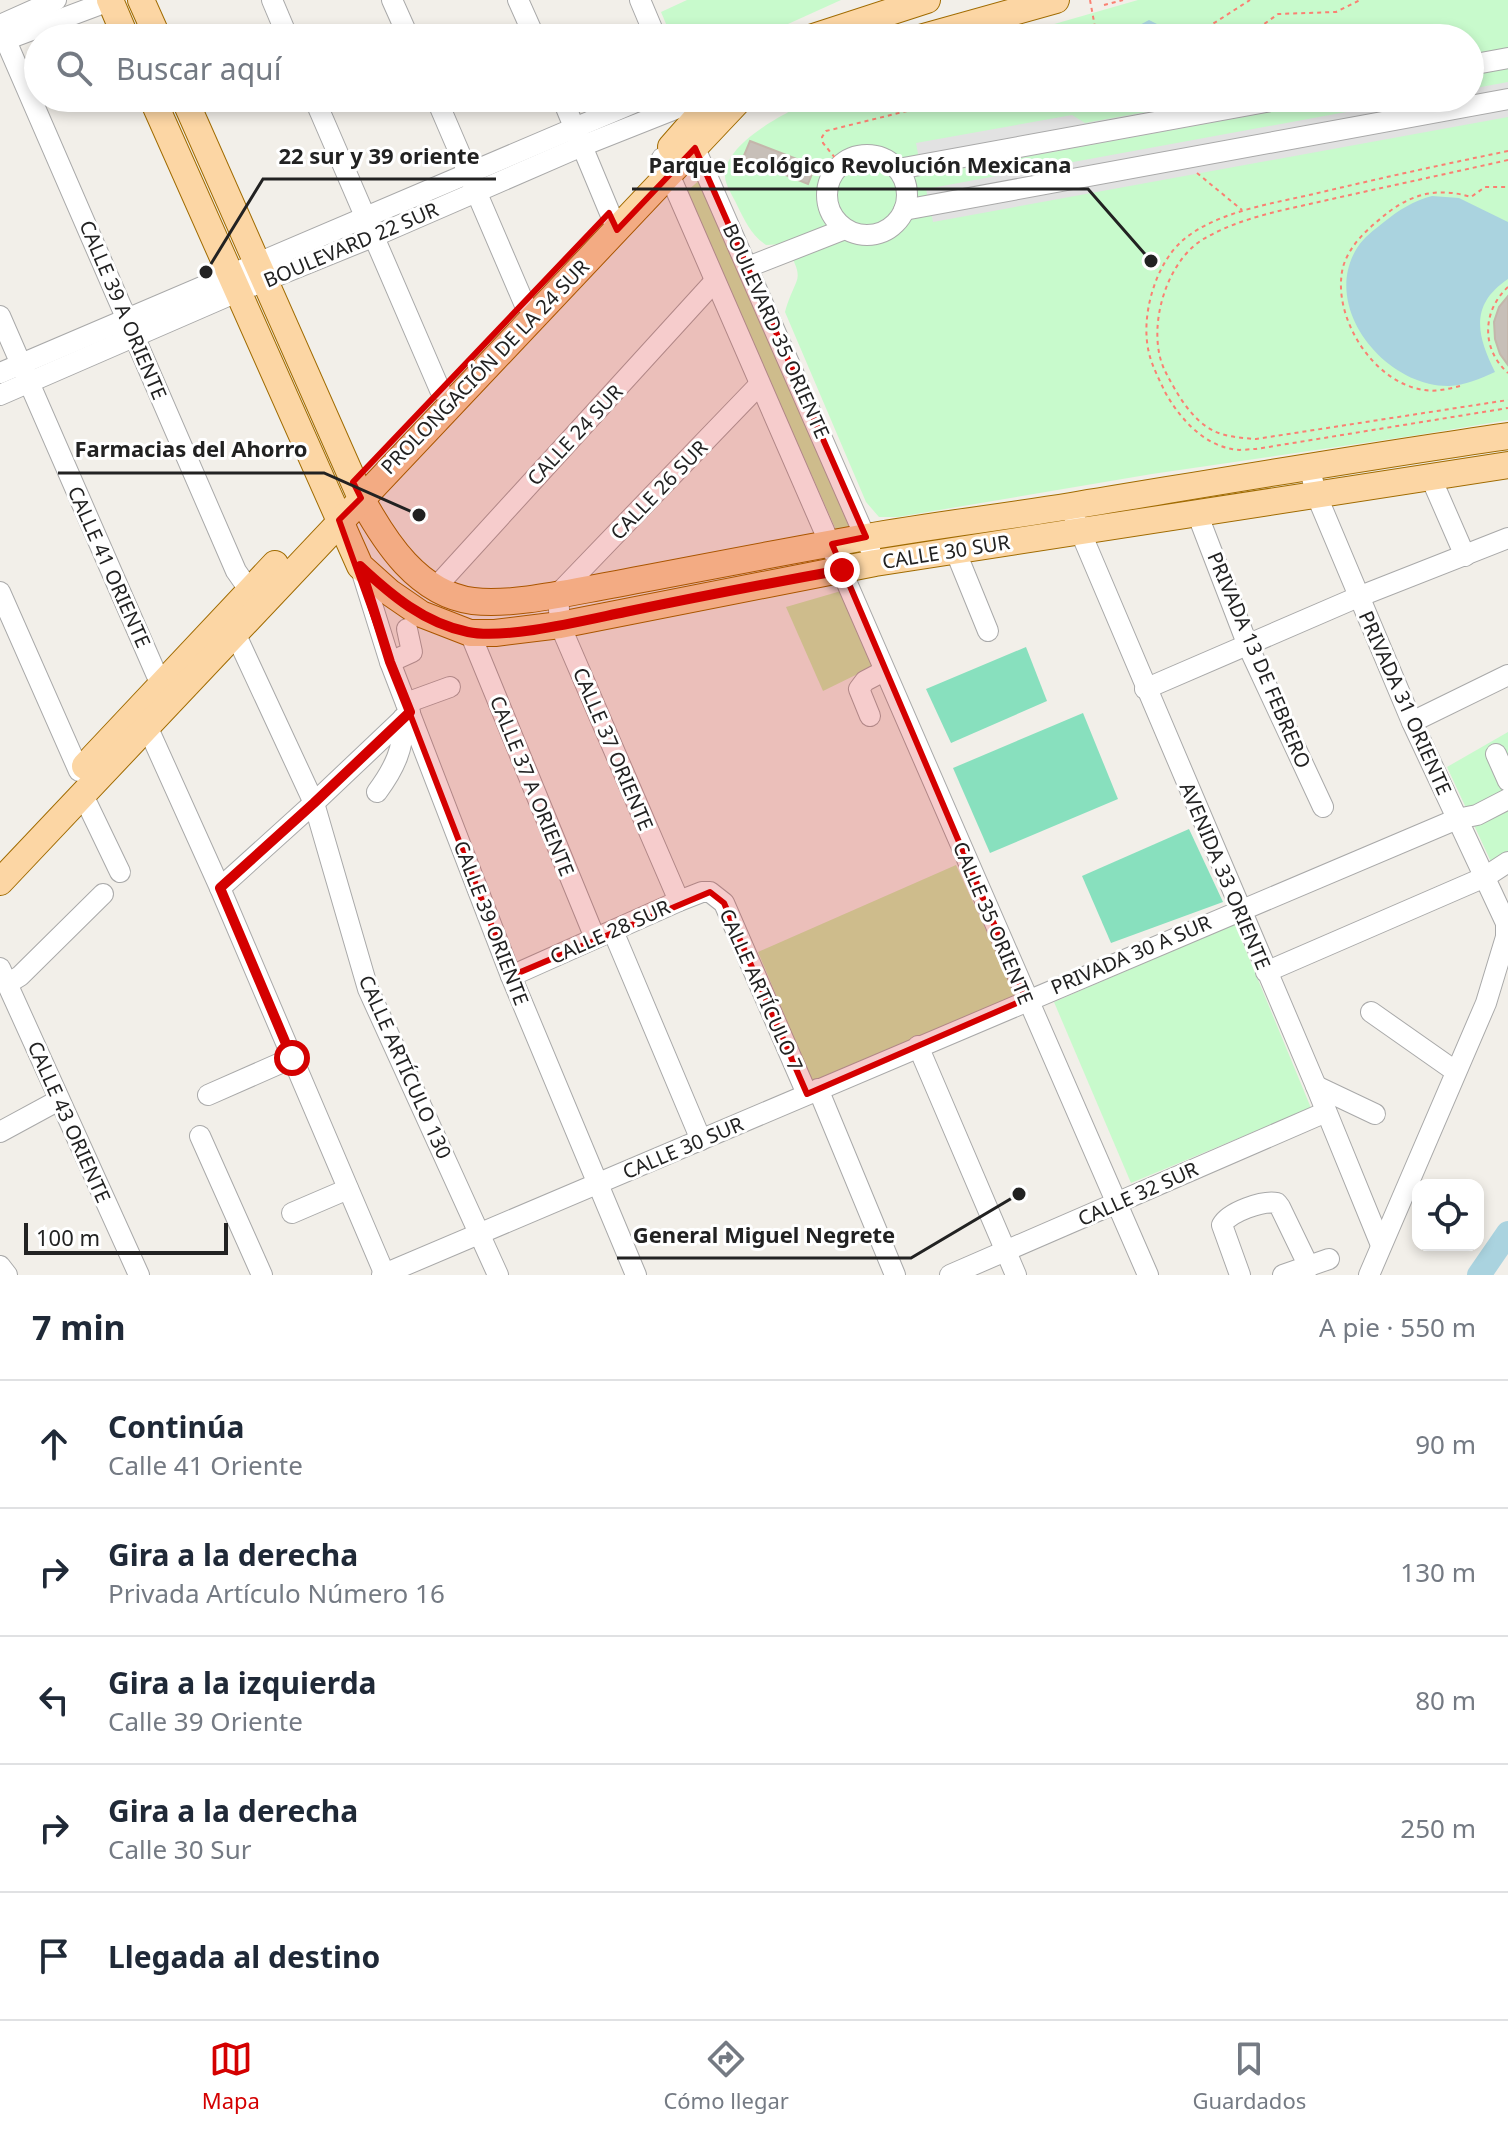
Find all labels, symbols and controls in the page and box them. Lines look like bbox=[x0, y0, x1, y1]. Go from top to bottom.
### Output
search box bbox=[24, 24, 1484, 112]
icon: search bbox=[52, 46, 96, 90]
text: Buscar aquí bbox=[116, 48, 281, 89]
callout: 22 sur y 39 oriente bbox=[263, 133, 496, 179]
text: 22 sur y 39 oriente bbox=[278, 140, 480, 170]
callout: Parque Ecológico Revolución Mexicana bbox=[632, 143, 1088, 189]
text: Parque Ecológico Revolución Mexicana bbox=[648, 149, 1072, 179]
street label: BOULEVARD 22 SUR bbox=[259, 195, 443, 294]
street label: CALLE 39 A ORIENTE bbox=[73, 216, 173, 404]
street label: BOULEVARD 35 ORIENTE bbox=[717, 219, 836, 443]
street label: PROLONGACIÓN DE LA 24 SUR bbox=[375, 253, 595, 480]
street label: CALLE 24 SUR bbox=[521, 378, 629, 491]
callout: Farmacias del Ahorro bbox=[58, 427, 324, 473]
text: Farmacias del Ahorro bbox=[74, 433, 308, 463]
street label: CALLE 26 SUR bbox=[604, 434, 713, 545]
street label: CALLE 41 ORIENTE bbox=[62, 482, 157, 652]
street label: CALLE 30 SUR bbox=[880, 528, 1012, 575]
street label: PRIVADA 13 DE FEBRERO bbox=[1202, 547, 1317, 772]
route end bbox=[824, 552, 860, 588]
street label: PRIVADA 31 ORIENTE bbox=[1353, 606, 1458, 799]
street label: CALLE 37 ORIENTE bbox=[567, 663, 660, 834]
street label: CALLE 37 A ORIENTE bbox=[484, 692, 581, 880]
street label: AVENIDA 33 ORIENTE bbox=[1174, 778, 1277, 973]
street label: CALLE 39 ORIENTE bbox=[448, 837, 535, 1009]
street label: CALLE 35 ORIENTE bbox=[947, 837, 1040, 1008]
street label: CALLE 28 SUR bbox=[545, 893, 675, 970]
street label: CALLE ARTÍCULO 7 bbox=[713, 904, 809, 1075]
street label: PRIVADA 30 A SUR bbox=[1047, 908, 1216, 1000]
street label: CALLE ARTÍCULO 130 bbox=[353, 971, 458, 1163]
street label: CALLE 43 ORIENTE bbox=[22, 1037, 117, 1207]
route start bbox=[274, 1040, 310, 1076]
street label: CALLE 30 SUR bbox=[618, 1110, 748, 1185]
street label: CALLE 32 SUR bbox=[1073, 1155, 1203, 1232]
map controls bbox=[1412, 1179, 1484, 1251]
button: locate bbox=[1412, 1179, 1484, 1251]
callout: General Miguel Negrete bbox=[617, 1212, 911, 1258]
scale bar bbox=[24, 1219, 228, 1255]
text: General Miguel Negrete bbox=[633, 1219, 895, 1249]
text: 100 m bbox=[36, 1222, 100, 1252]
text: 7 min bbox=[32, 1304, 126, 1350]
text: A pie · 550 m bbox=[1319, 1309, 1476, 1345]
text: Continúa bbox=[108, 1406, 244, 1447]
icon: ahead bbox=[32, 1422, 76, 1466]
text: 90 m bbox=[1415, 1426, 1476, 1462]
text: Calle 41 Oriente bbox=[108, 1447, 303, 1483]
text: Gira a la derecha bbox=[108, 1534, 358, 1575]
icon: right bbox=[32, 1550, 76, 1594]
text: 130 m bbox=[1400, 1554, 1476, 1590]
text: Privada Artículo Número 16 bbox=[108, 1575, 445, 1611]
text: Gira a la izquierda bbox=[108, 1662, 377, 1703]
icon: left bbox=[32, 1678, 76, 1722]
text: 80 m bbox=[1415, 1682, 1476, 1718]
text: Calle 39 Oriente bbox=[108, 1703, 303, 1739]
text: Gira a la derecha bbox=[108, 1790, 358, 1831]
icon: right bbox=[32, 1806, 76, 1850]
text: 250 m bbox=[1400, 1810, 1476, 1846]
text: Calle 30 Sur bbox=[108, 1831, 251, 1867]
icon: arrive bbox=[32, 1934, 76, 1978]
text: Llegada al destino bbox=[108, 1936, 380, 1977]
tab: Mapa bbox=[202, 2037, 260, 2115]
tab: Cómo llegar bbox=[663, 2037, 789, 2115]
tab: Guardados bbox=[1192, 2037, 1306, 2115]

